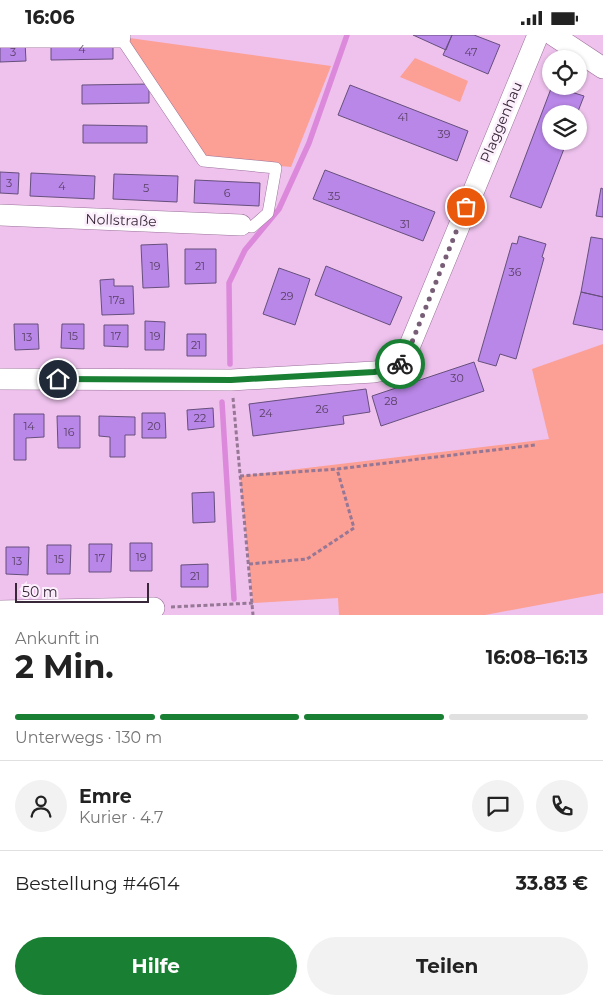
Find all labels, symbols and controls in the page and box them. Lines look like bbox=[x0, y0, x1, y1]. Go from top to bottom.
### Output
text: 16:06 bbox=[25, 6, 75, 29]
house number: 4 bbox=[78, 42, 86, 56]
house number: 3 bbox=[10, 45, 16, 59]
house number: 47 bbox=[464, 45, 478, 59]
map controls bbox=[542, 50, 587, 150]
button: locate bbox=[542, 50, 587, 95]
street label: Plaggenhau bbox=[476, 79, 526, 165]
button: layers bbox=[542, 105, 587, 150]
house number: 41 bbox=[398, 110, 408, 124]
house number: 39 bbox=[438, 127, 451, 141]
house number: 3 bbox=[6, 176, 12, 190]
house number: 4 bbox=[58, 179, 66, 193]
house number: 5 bbox=[143, 181, 149, 195]
house number: 6 bbox=[224, 186, 231, 200]
pin bbox=[445, 186, 487, 228]
house number: 35 bbox=[328, 189, 340, 203]
icon: bag bbox=[452, 193, 480, 221]
street label: Nollstraße bbox=[85, 210, 157, 230]
house number: 31 bbox=[400, 217, 410, 231]
house number: 19 bbox=[150, 259, 161, 273]
house number: 21 bbox=[195, 259, 205, 273]
house number: 36 bbox=[509, 265, 522, 279]
house number: 29 bbox=[281, 289, 294, 303]
house number: 17a bbox=[109, 293, 125, 307]
house number: 15 bbox=[68, 329, 78, 343]
house number: 17 bbox=[111, 329, 121, 343]
house number: 19 bbox=[150, 329, 161, 343]
house number: 13 bbox=[22, 330, 32, 344]
house number: 21 bbox=[191, 338, 201, 352]
courier bbox=[375, 339, 425, 389]
icon: bike bbox=[386, 350, 414, 378]
pin bbox=[37, 358, 79, 400]
icon: home bbox=[44, 365, 72, 393]
house number: 30 bbox=[450, 371, 464, 385]
house number: 28 bbox=[384, 394, 398, 408]
house number: 26 bbox=[316, 402, 329, 416]
house number: 24 bbox=[259, 406, 273, 420]
house number: 22 bbox=[194, 411, 206, 425]
house number: 14 bbox=[23, 419, 35, 433]
house number: 20 bbox=[147, 419, 161, 433]
house number: 16 bbox=[64, 425, 75, 439]
house number: 19 bbox=[136, 550, 147, 564]
house number: 17 bbox=[95, 551, 105, 565]
house number: 15 bbox=[54, 552, 64, 566]
house number: 13 bbox=[12, 554, 22, 568]
house number: 21 bbox=[190, 569, 200, 583]
scale bar bbox=[15, 580, 149, 603]
text: 50 m bbox=[22, 583, 58, 601]
text: Ankunft in bbox=[15, 629, 100, 648]
text: 16:08–16:13 bbox=[486, 646, 588, 669]
text: 2 Min. bbox=[15, 647, 114, 686]
text: Unterwegs · 130 m bbox=[15, 728, 162, 747]
button: person bbox=[15, 780, 67, 832]
button: chat bbox=[472, 780, 524, 832]
button: phone bbox=[536, 780, 588, 832]
text: Emre bbox=[79, 785, 132, 808]
text: Kurier · 4.7 bbox=[79, 808, 163, 827]
text: Bestellung #4614 bbox=[15, 872, 180, 895]
text: 33.83 € bbox=[516, 872, 588, 895]
button: Hilfe bbox=[15, 937, 297, 995]
button: Teilen bbox=[307, 937, 588, 995]

